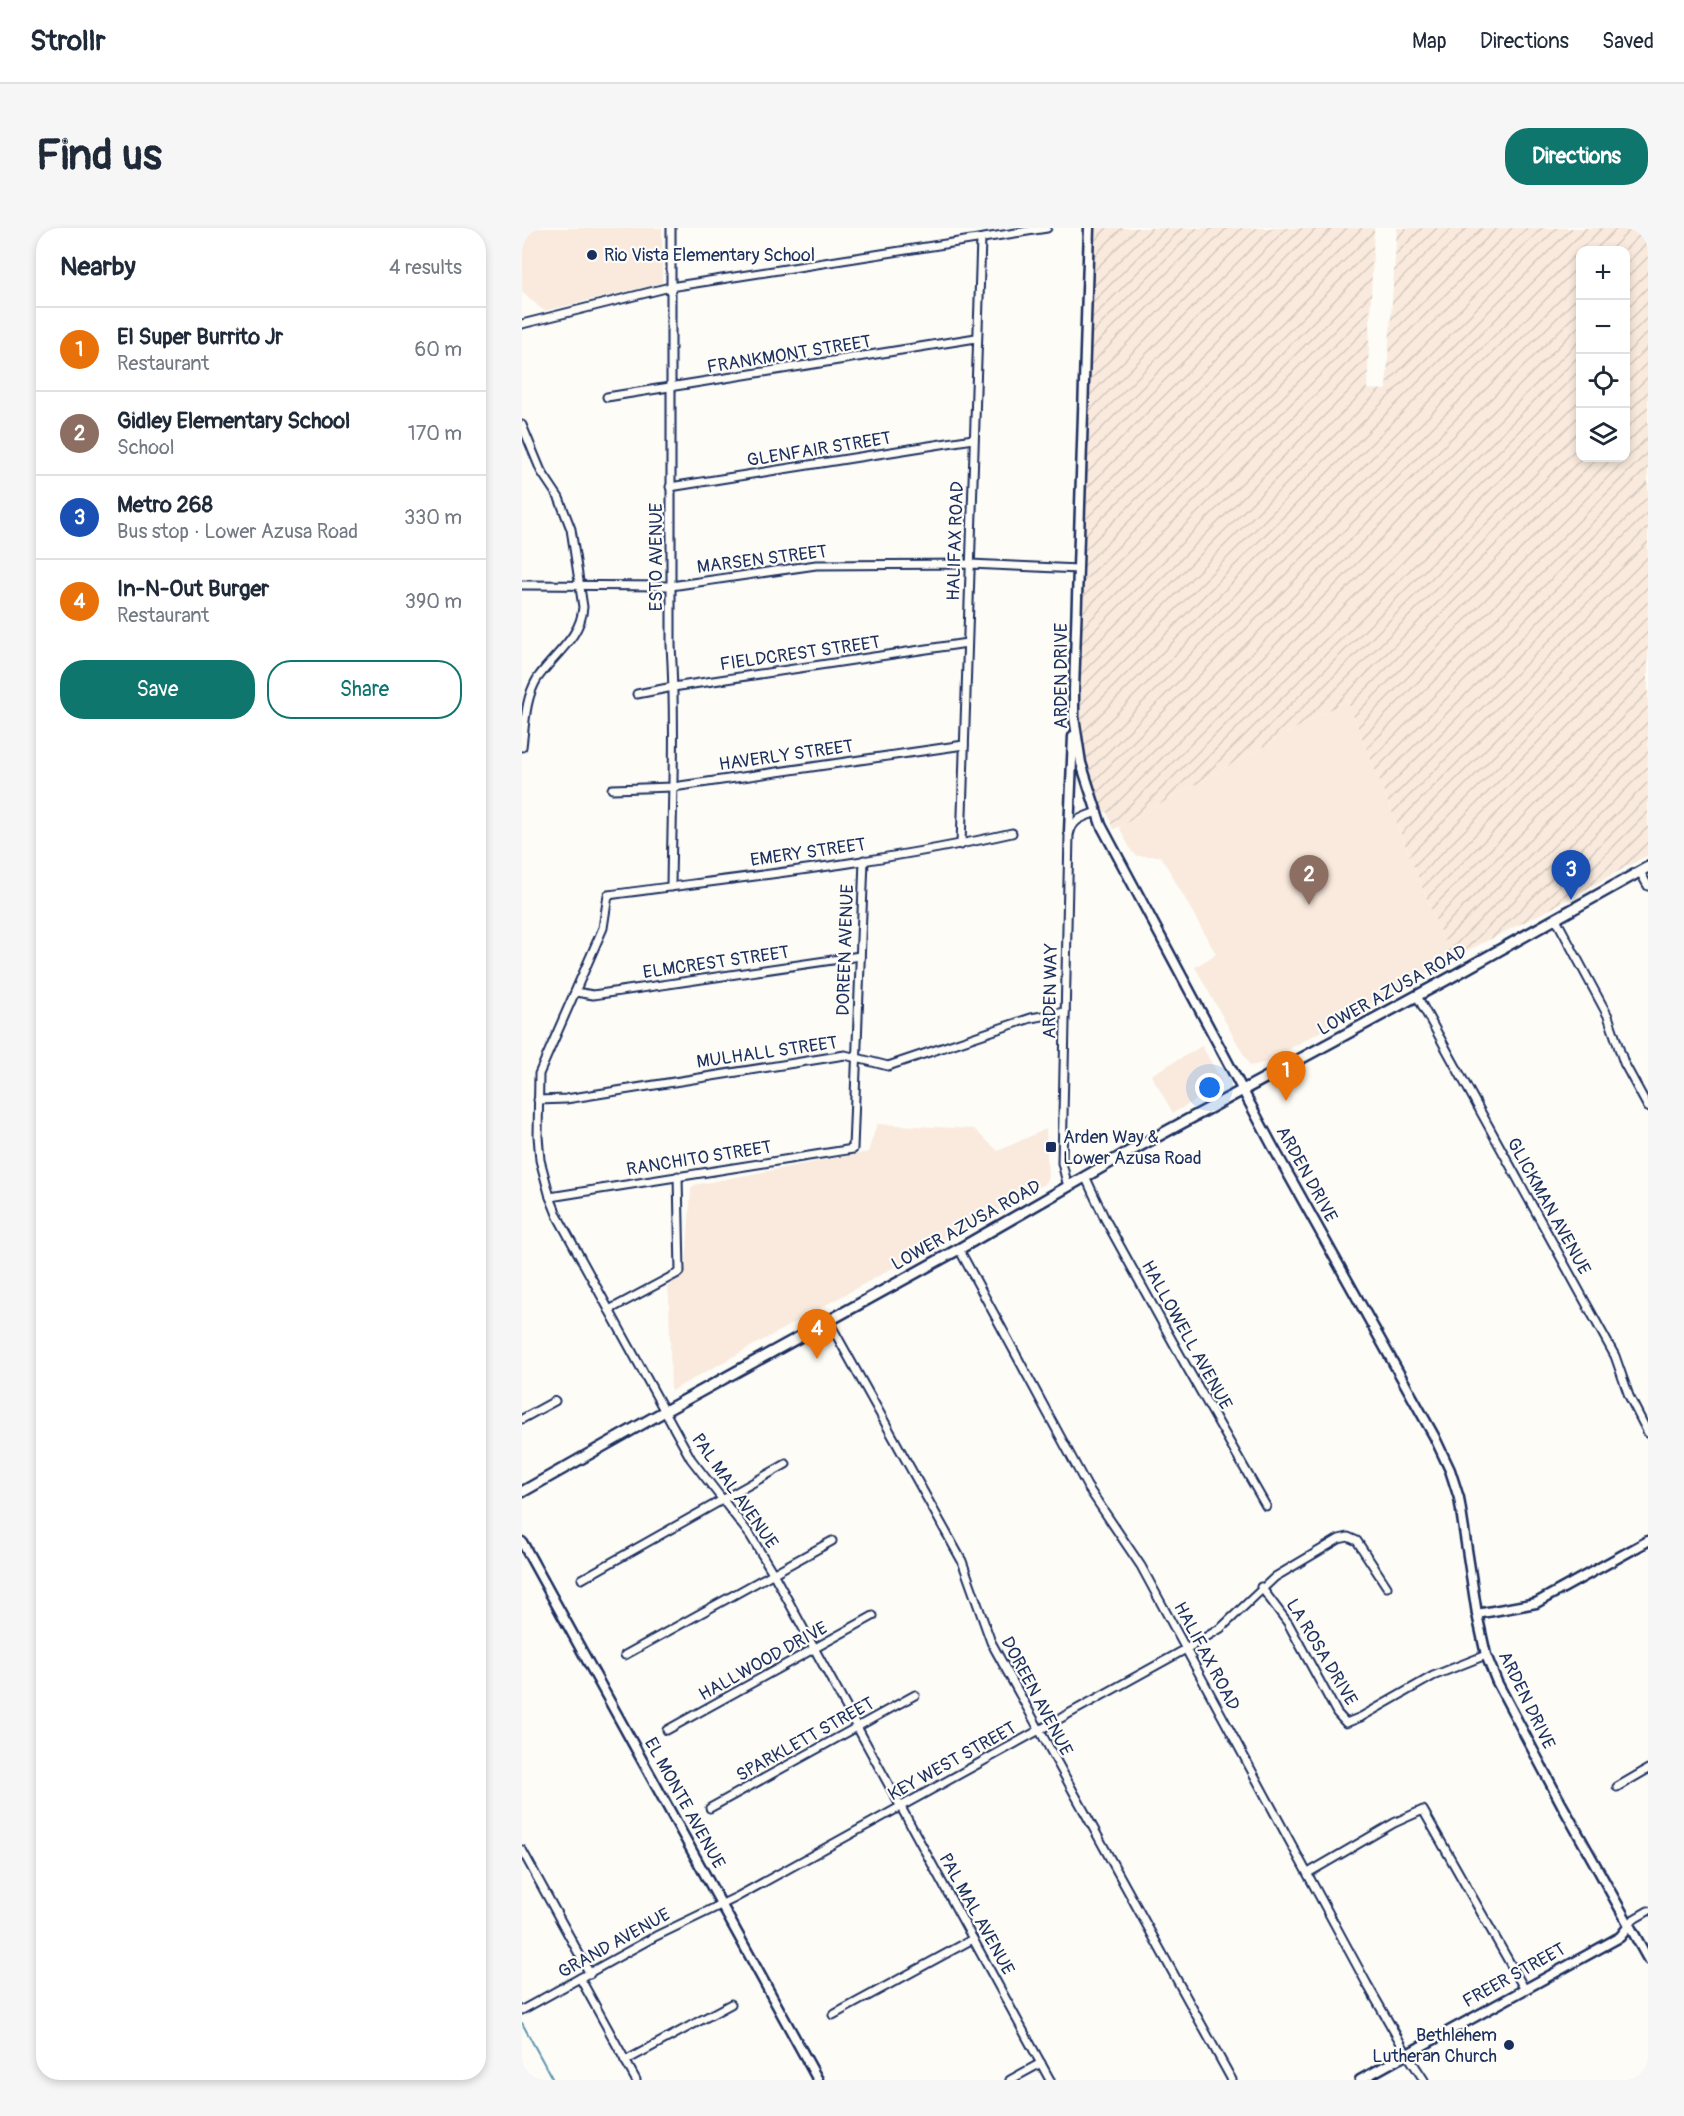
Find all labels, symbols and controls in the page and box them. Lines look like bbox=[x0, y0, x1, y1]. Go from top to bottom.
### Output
text: Strollr bbox=[30, 24, 105, 59]
text: Map bbox=[1412, 28, 1447, 55]
text: Directions bbox=[1480, 28, 1569, 55]
text: Saved bbox=[1602, 28, 1654, 55]
button: Directions bbox=[1505, 128, 1648, 185]
text: Find us bbox=[36, 130, 162, 182]
place label: Rio Vista Elementary School bbox=[604, 244, 815, 267]
map controls bbox=[1576, 246, 1630, 462]
button: + bbox=[1576, 246, 1630, 300]
marker: Rio Vista Elementary School bbox=[585, 248, 599, 262]
text: Nearby bbox=[60, 251, 136, 283]
text: 4 results bbox=[389, 255, 462, 280]
button: − bbox=[1576, 300, 1630, 354]
text: El Super Burrito Jr bbox=[117, 323, 283, 351]
street label: FRANKMONT STREET bbox=[705, 330, 873, 379]
text: 1 bbox=[76, 337, 83, 362]
text: 60 m bbox=[415, 337, 462, 362]
text: Restaurant bbox=[117, 351, 209, 376]
button: locate bbox=[1576, 354, 1630, 408]
text: Gidley Elementary School bbox=[117, 407, 350, 435]
button: layers bbox=[1576, 408, 1630, 462]
text: 2 bbox=[74, 421, 85, 446]
text: 170 m bbox=[408, 421, 462, 446]
street label: GLENFAIR STREET bbox=[745, 427, 893, 472]
text: School bbox=[117, 435, 174, 460]
street label: HALIFAX ROAD bbox=[942, 481, 969, 601]
text: Metro 268 bbox=[117, 491, 213, 519]
street label: ESTO AVENUE bbox=[645, 503, 668, 611]
text: 3 bbox=[74, 505, 85, 530]
text: 330 m bbox=[404, 505, 462, 530]
text: Bus stop · Lower Azusa Road bbox=[117, 519, 358, 544]
street label: MARSEN STREET bbox=[696, 540, 828, 579]
text: In-N-Out Burger bbox=[117, 575, 269, 603]
text: 4 bbox=[74, 589, 85, 614]
text: 390 m bbox=[405, 589, 462, 614]
text: Restaurant bbox=[117, 603, 209, 628]
street label: ARDEN DRIVE bbox=[1050, 623, 1073, 729]
street label: FIELDCREST STREET bbox=[718, 631, 882, 676]
button: Save bbox=[60, 660, 255, 719]
button: Share bbox=[267, 660, 462, 719]
street label: HAVERLY STREET bbox=[717, 735, 855, 776]
street label: EMERY STREET bbox=[749, 833, 867, 872]
pin: 3 bbox=[1552, 850, 1590, 900]
pin: 2 bbox=[1290, 856, 1328, 905]
street label: DOREEN AVENUE bbox=[832, 884, 859, 1016]
street label: LOWER AZUSA ROAD bbox=[1313, 940, 1471, 1041]
street label: ELMCREST STREET bbox=[641, 941, 791, 984]
street label: ARDEN WAY bbox=[1038, 942, 1063, 1039]
street label: MULHALL STREET bbox=[695, 1031, 839, 1074]
pin: 1 bbox=[1266, 1052, 1305, 1101]
your location bbox=[1195, 1073, 1224, 1102]
street label: ARDEN DRIVE bbox=[1271, 1122, 1342, 1226]
place label: Arden Way & Lower Azusa Road bbox=[1063, 1126, 1202, 1170]
street label: GLICKMAN AVENUE bbox=[1501, 1134, 1596, 1279]
street label: RANCHITO STREET bbox=[625, 1136, 773, 1181]
marker: Arden Way & Lower Azusa Road bbox=[1044, 1140, 1058, 1154]
street label: LOWER AZUSA ROAD bbox=[887, 1175, 1045, 1276]
street label: HALLOWELL AVENUE bbox=[1136, 1257, 1237, 1414]
pin: 4 bbox=[798, 1310, 836, 1359]
street label: PAL MAL AVENUE bbox=[686, 1429, 783, 1553]
street label: LA ROSA DRIVE bbox=[1281, 1595, 1362, 1710]
street label: HALIFAX ROAD bbox=[1168, 1598, 1245, 1715]
street label: HALLWOOD DRIVE bbox=[695, 1617, 832, 1706]
street label: DOREEN AVENUE bbox=[996, 1633, 1078, 1760]
street label: ARDEN DRIVE bbox=[1493, 1647, 1560, 1753]
street label: SPARKLETT STREET bbox=[732, 1692, 878, 1787]
street label: KEY WEST STREET bbox=[884, 1717, 1020, 1806]
street label: EL MONTE AVENUE bbox=[639, 1734, 730, 1873]
street label: PAL MAL AVENUE bbox=[934, 1849, 1020, 1979]
street label: GRAND AVENUE bbox=[554, 1903, 674, 1984]
street label: FREER STREET bbox=[1459, 1938, 1570, 2013]
place label: Bethlehem Lutheran Church bbox=[1372, 2024, 1497, 2068]
marker: Bethlehem Lutheran Church bbox=[1502, 2038, 1516, 2052]

